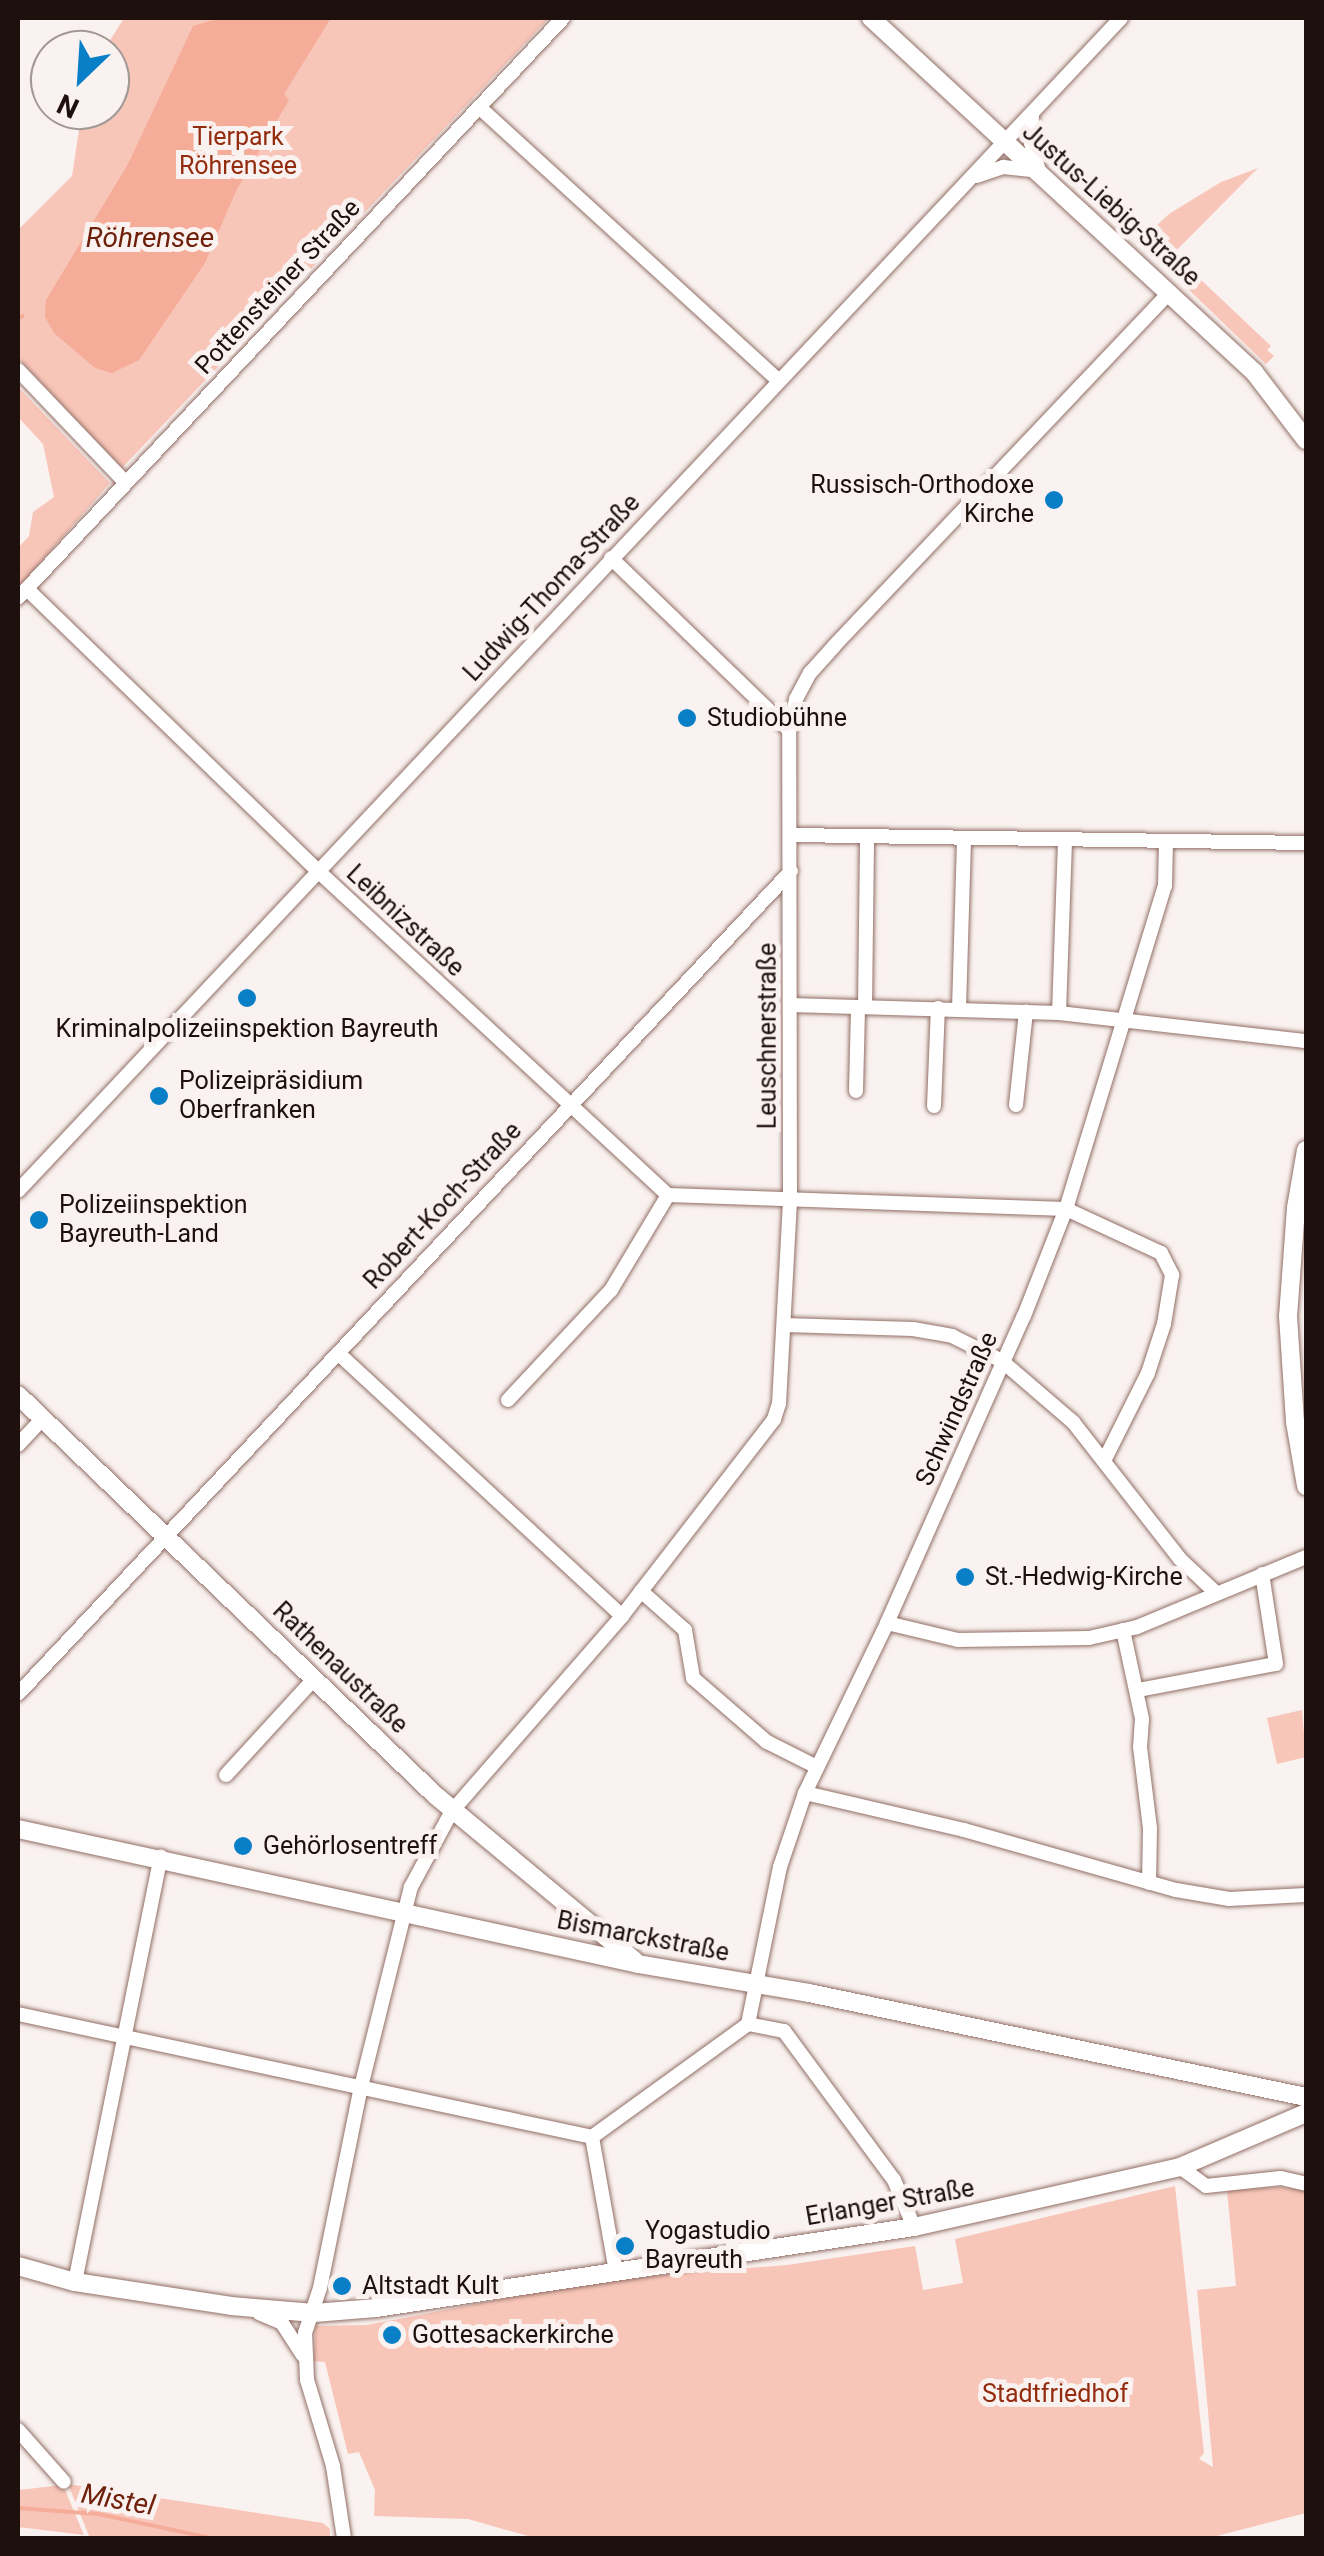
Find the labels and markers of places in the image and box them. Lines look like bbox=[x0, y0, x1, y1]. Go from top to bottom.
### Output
place label: Russisch-Orthodoxe Kirche bbox=[810, 471, 1034, 530]
marker: Russisch-Orthodoxe Kirche bbox=[1043, 489, 1065, 511]
place label: Studiobühne bbox=[707, 703, 847, 733]
marker: Studiobühne bbox=[676, 707, 698, 729]
marker: Kriminalpolizeiinspektion Bayreuth bbox=[236, 987, 258, 1009]
place label: Kriminalpolizeiinspektion Bayreuth bbox=[55, 1014, 439, 1044]
place label: Polizeipräsidium Oberfranken bbox=[179, 1067, 363, 1126]
marker: Polizeipräsidium Oberfranken bbox=[148, 1085, 170, 1107]
place label: Polizeiinspektion Bayreuth-Land bbox=[59, 1191, 248, 1250]
marker: Polizeiinspektion Bayreuth-Land bbox=[28, 1209, 50, 1231]
place label: St.-Hedwig-Kirche bbox=[985, 1562, 1183, 1592]
marker: St.-Hedwig-Kirche bbox=[954, 1566, 976, 1588]
place label: Gehörlosentreff bbox=[263, 1831, 437, 1861]
marker: Gehörlosentreff bbox=[232, 1835, 254, 1857]
place label: Yogastudio Bayreuth bbox=[645, 2217, 770, 2276]
marker: Yogastudio Bayreuth bbox=[614, 2235, 636, 2257]
place label: Altstadt Kult bbox=[362, 2271, 499, 2301]
marker: Altstadt Kult bbox=[331, 2275, 353, 2297]
place label: Gottesackerkirche bbox=[412, 2320, 614, 2350]
marker: Gottesackerkirche bbox=[381, 2324, 403, 2346]

